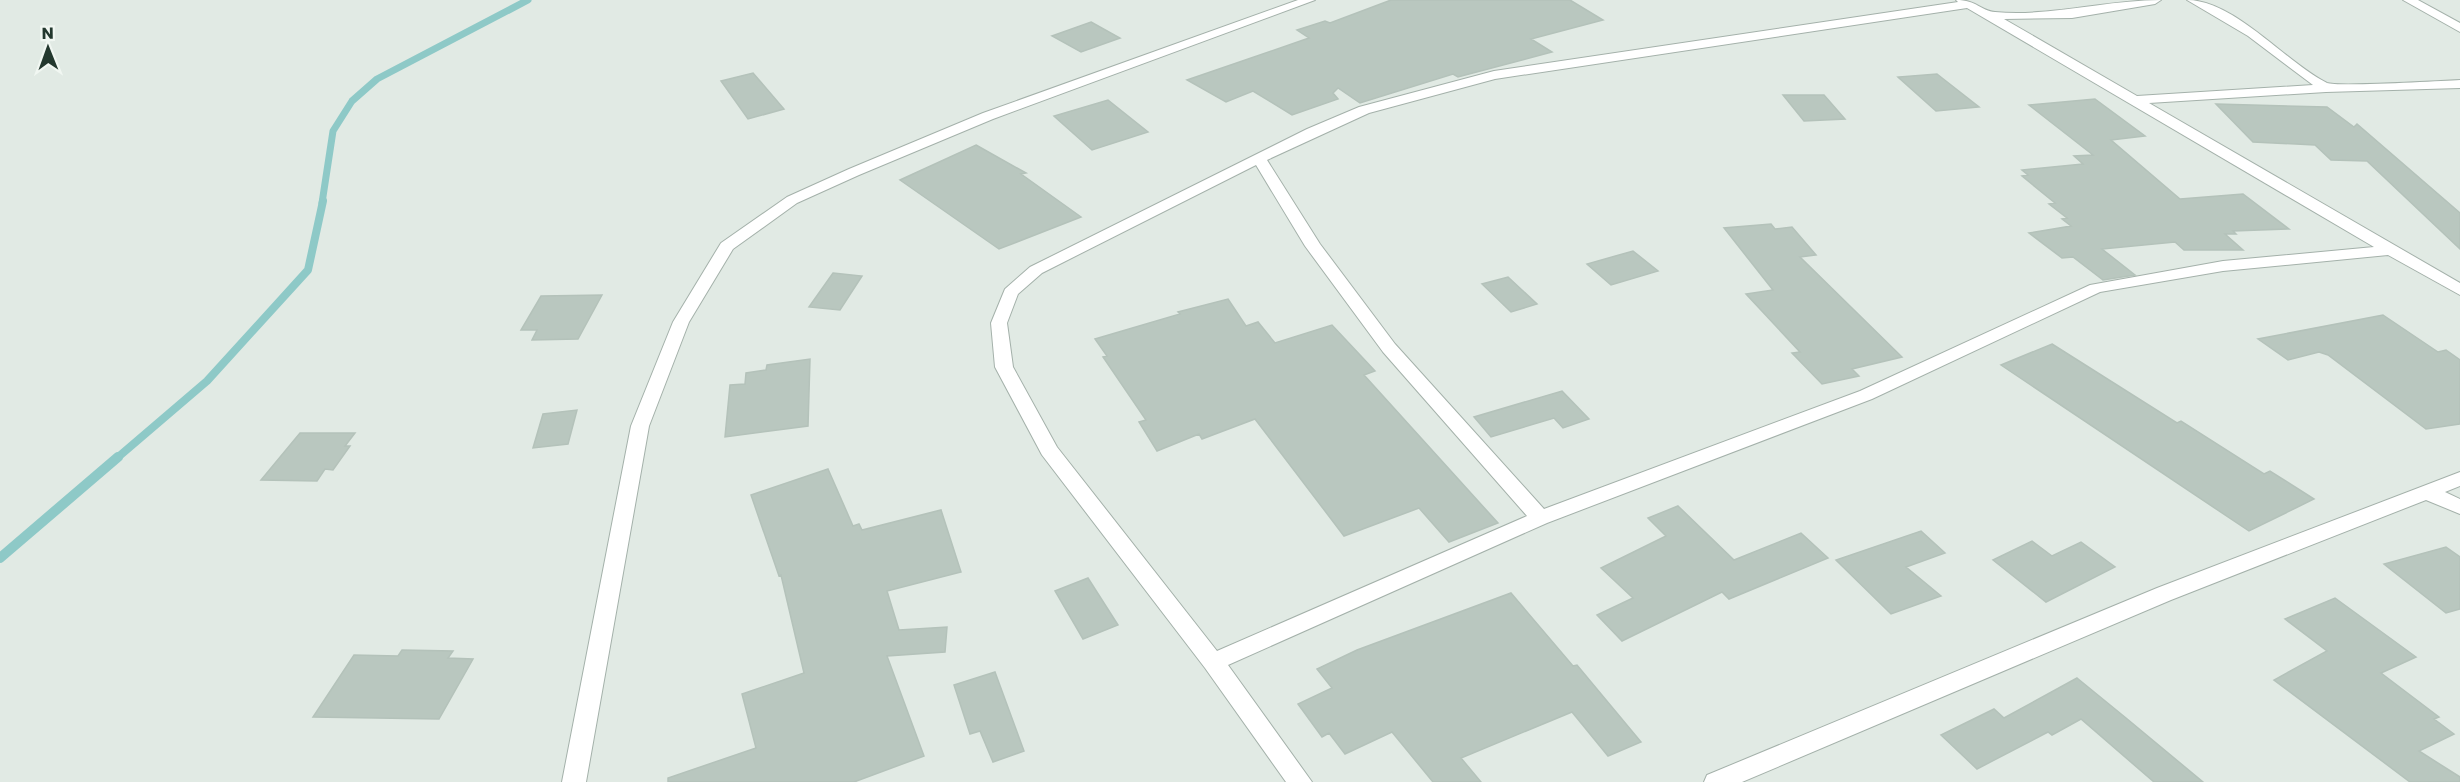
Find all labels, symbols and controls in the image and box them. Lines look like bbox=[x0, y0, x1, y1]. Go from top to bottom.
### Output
north arrow bbox=[18, 18, 78, 78]
text: N bbox=[42, 22, 54, 45]

